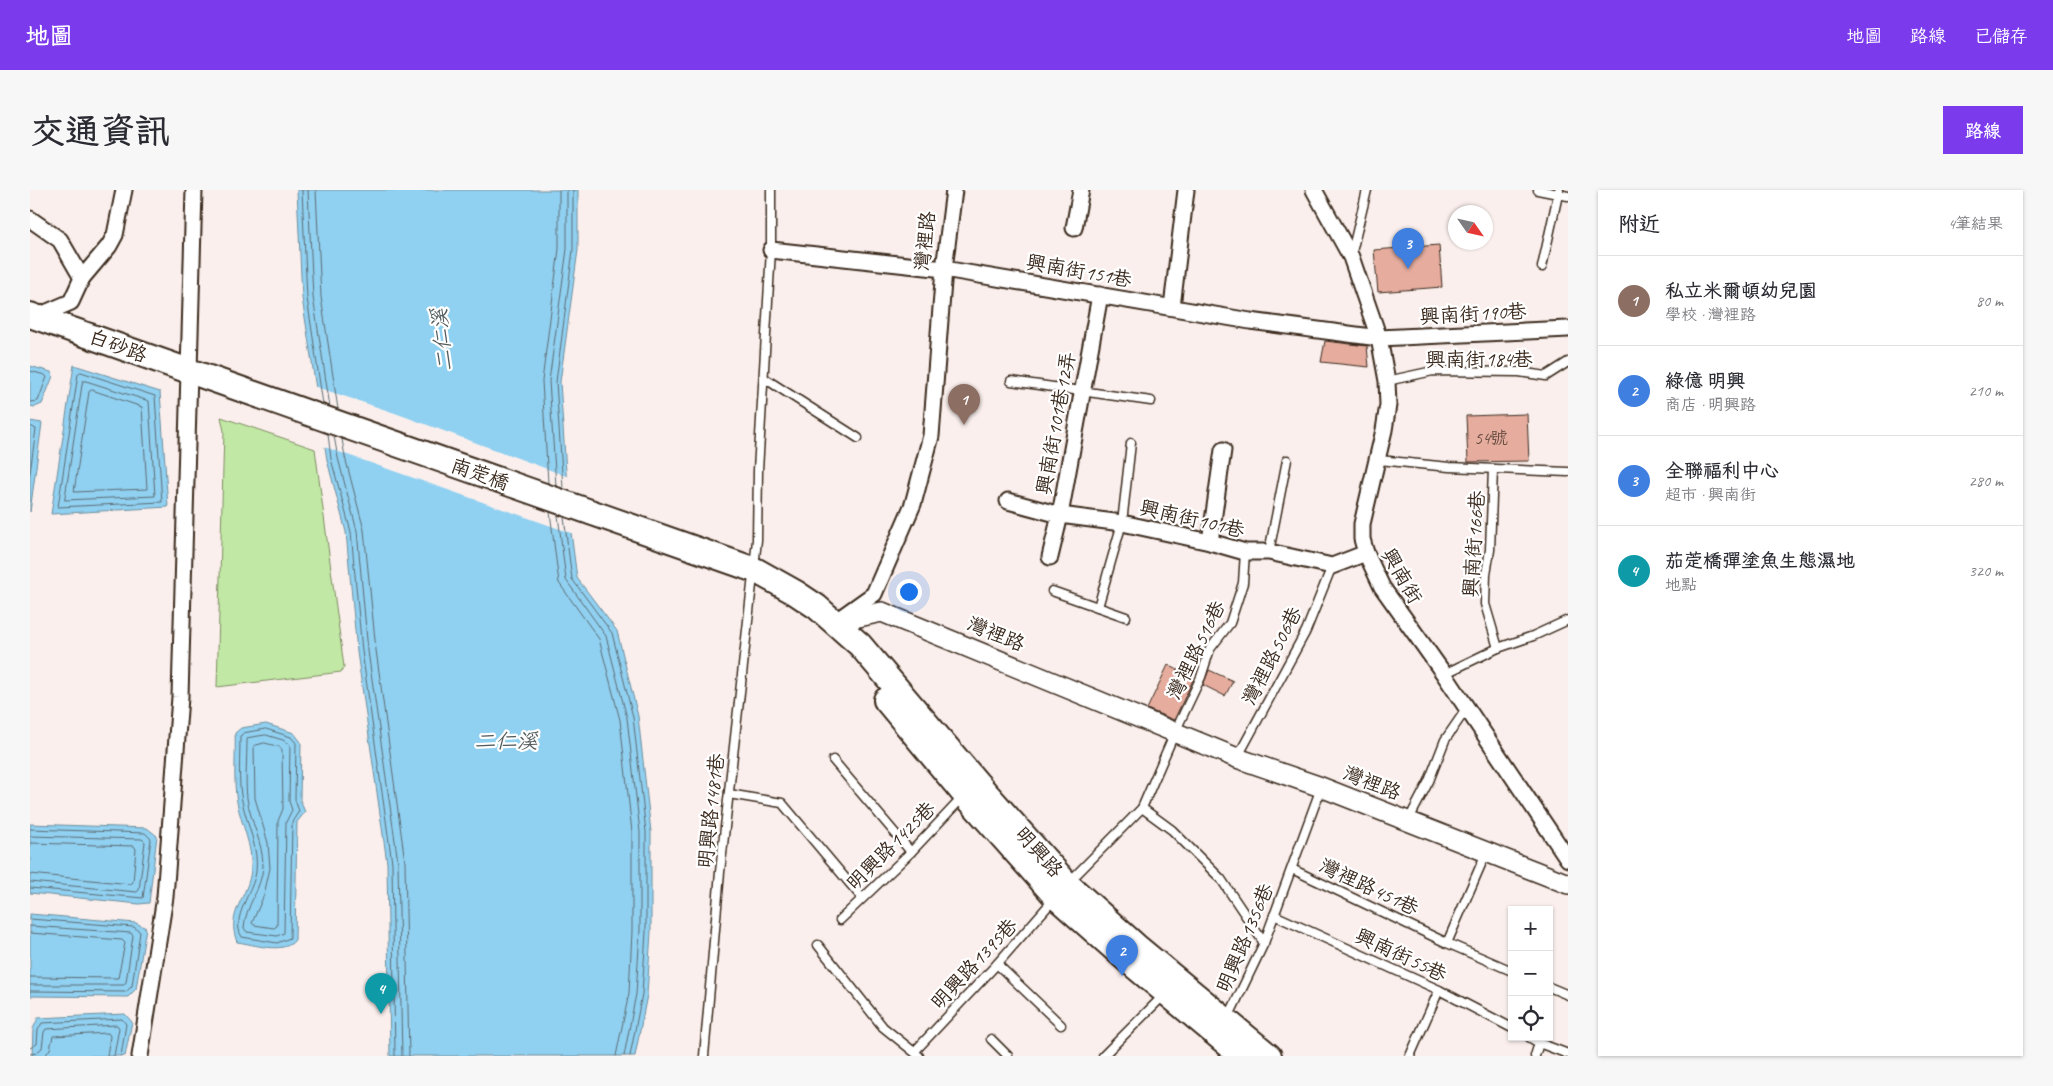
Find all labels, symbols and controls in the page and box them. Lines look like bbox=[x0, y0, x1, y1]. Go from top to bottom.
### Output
text: 地圖 bbox=[25, 21, 73, 51]
text: 地圖 bbox=[1846, 25, 1882, 47]
text: 路線 bbox=[1910, 25, 1946, 47]
text: 已儲存 bbox=[1974, 25, 2028, 47]
button: 路線 bbox=[1943, 106, 2023, 154]
text: 交通資訊 bbox=[30, 109, 170, 154]
north arrow bbox=[1448, 205, 1493, 250]
street label: 灣裡路 bbox=[909, 209, 941, 272]
text: 附近 bbox=[1618, 211, 1660, 237]
text: 4筆結果 bbox=[1948, 214, 2003, 234]
pin: 3 bbox=[1392, 228, 1424, 269]
street label: 興南街151巷 bbox=[1024, 249, 1135, 293]
text: 私立米爾頓幼兒園 bbox=[1665, 279, 1817, 303]
text: 1 bbox=[1630, 291, 1638, 311]
text: 80 m bbox=[1976, 291, 2003, 311]
street label: 興南街190巷 bbox=[1419, 299, 1528, 329]
text: 學校 · 灣裡路 bbox=[1665, 305, 1756, 325]
water label: 二仁溪 bbox=[426, 306, 458, 373]
street label: 白砂路 bbox=[86, 324, 151, 368]
street label: 興南街184巷 bbox=[1426, 347, 1533, 372]
street label: 興南街101巷12弄 bbox=[1031, 349, 1081, 497]
text: 綠億 明興 bbox=[1665, 369, 1746, 393]
text: 2 bbox=[1630, 381, 1638, 401]
text: 210 m bbox=[1969, 381, 2003, 401]
pin: 1 bbox=[948, 384, 980, 425]
text: 商店 · 明興路 bbox=[1665, 395, 1756, 415]
house number: 54號 bbox=[1474, 427, 1508, 449]
street label: 南萣橋 bbox=[448, 452, 512, 496]
text: 全聯福利中心 bbox=[1665, 459, 1779, 483]
text: 3 bbox=[1630, 471, 1638, 491]
text: 280 m bbox=[1969, 471, 2003, 491]
text: 超市 · 興南街 bbox=[1665, 485, 1756, 505]
street label: 興南街166巷 bbox=[1458, 489, 1490, 598]
street label: 興南街101巷 bbox=[1137, 495, 1248, 543]
street label: 興南街 bbox=[1376, 544, 1428, 608]
text: 茄萣橋彈塗魚生態濕地 bbox=[1665, 549, 1855, 573]
text: 4 bbox=[1630, 561, 1638, 581]
text: 320 m bbox=[1969, 561, 2003, 581]
text: 地點 bbox=[1665, 575, 1697, 595]
your location bbox=[896, 579, 922, 605]
street label: 灣裡路516巷 bbox=[1161, 596, 1231, 704]
street label: 灣裡路506巷 bbox=[1237, 602, 1308, 709]
street label: 灣裡路 bbox=[964, 611, 1029, 657]
water label: 二仁溪 bbox=[475, 728, 538, 754]
street label: 明興路1481巷 bbox=[693, 751, 730, 870]
street label: 灣裡路 bbox=[1340, 761, 1405, 806]
street label: 明興路1425巷 bbox=[841, 795, 942, 896]
street label: 明興路 bbox=[1010, 821, 1069, 883]
street label: 灣裡路451巷 bbox=[1315, 853, 1424, 921]
street label: 明興路1356巷 bbox=[1211, 879, 1280, 996]
map controls bbox=[1508, 906, 1553, 1041]
button: + bbox=[1508, 906, 1553, 951]
street label: 明興路1395巷 bbox=[925, 912, 1023, 1015]
street label: 興南街55巷 bbox=[1351, 923, 1452, 987]
pin: 2 bbox=[1106, 935, 1138, 976]
button: − bbox=[1508, 951, 1553, 996]
pin: 4 bbox=[365, 973, 397, 1014]
button: locate bbox=[1508, 996, 1553, 1041]

